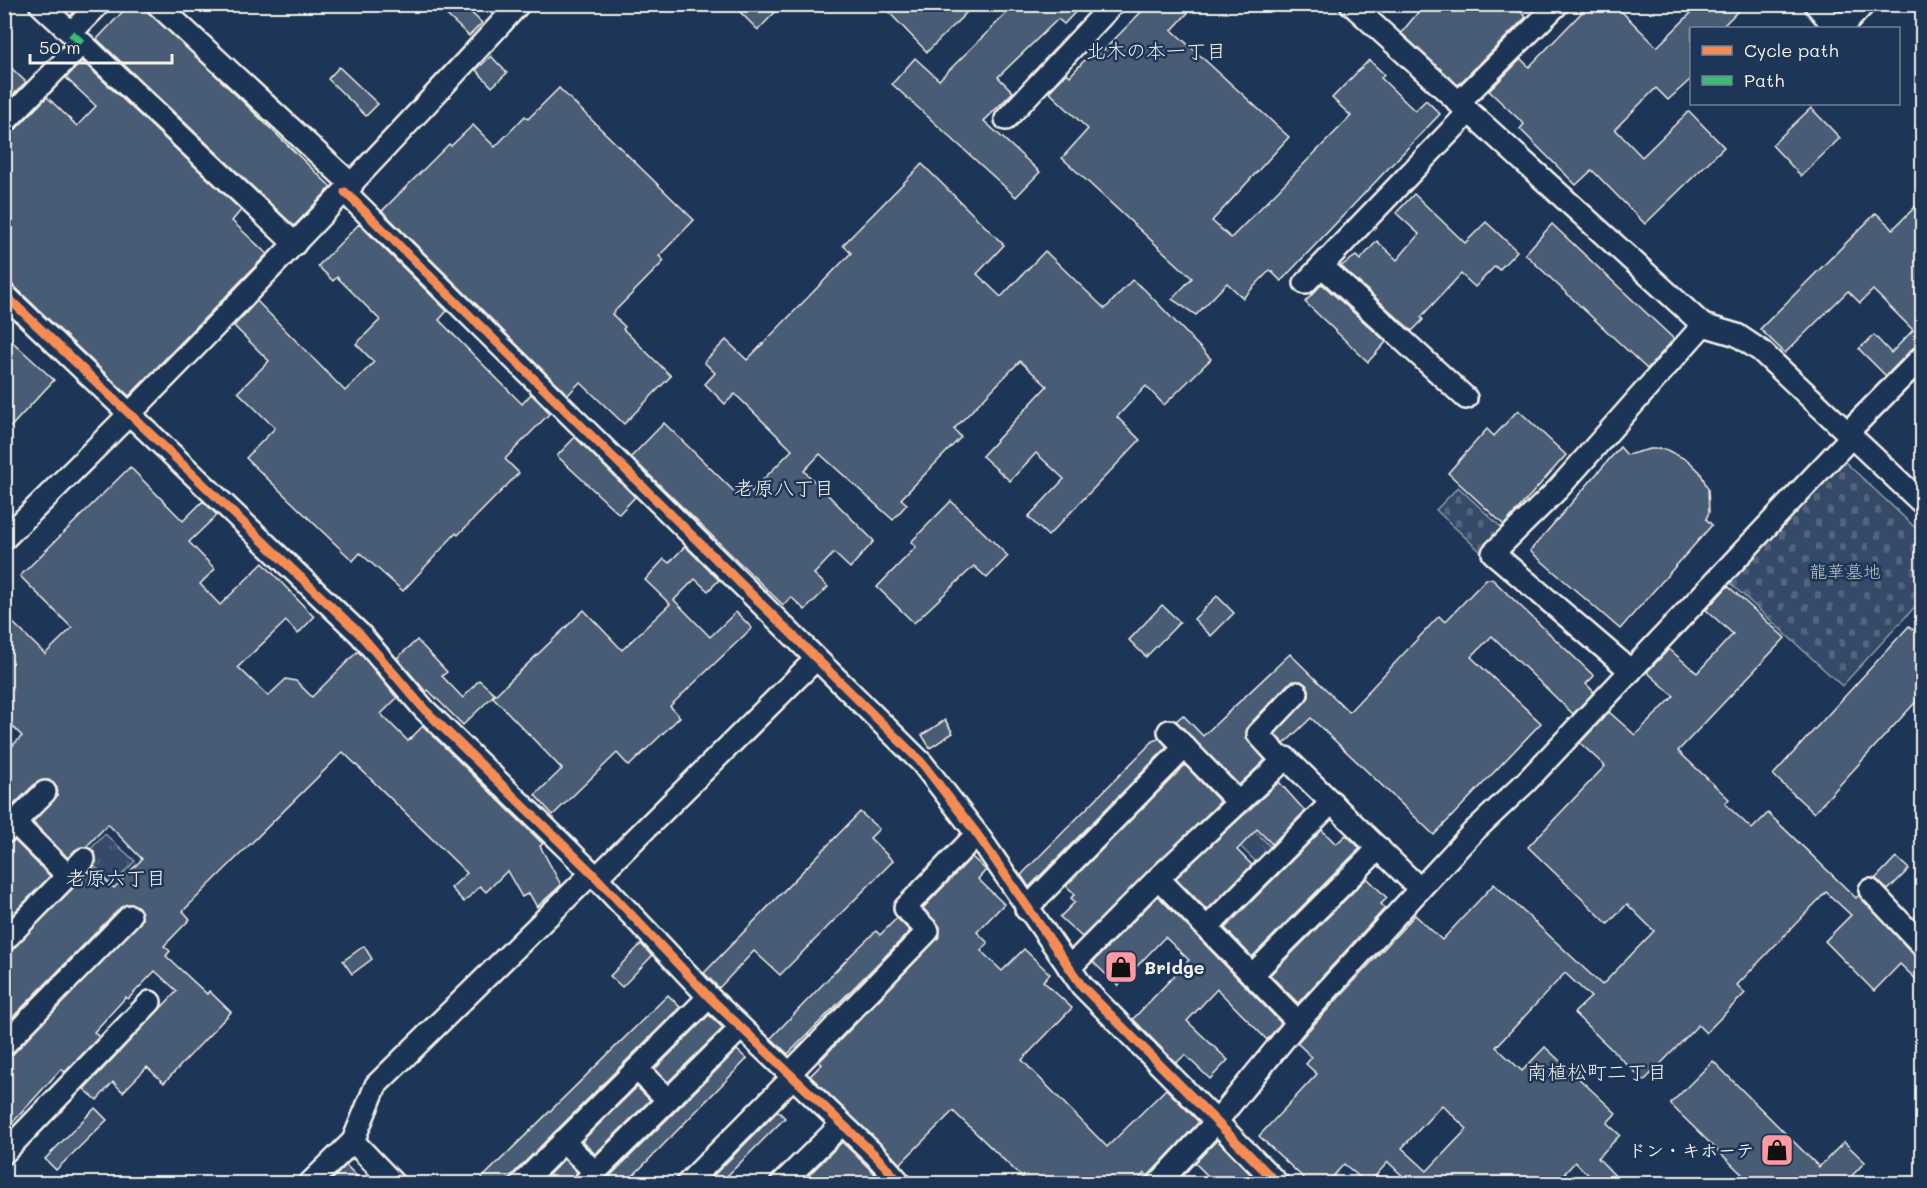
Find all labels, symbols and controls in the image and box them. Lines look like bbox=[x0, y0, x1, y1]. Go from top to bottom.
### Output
scale bar bbox=[30, 27, 172, 65]
legend bbox=[1690, 27, 1900, 105]
text: 50 m bbox=[39, 35, 81, 59]
district label: 北木の本一丁目 bbox=[1086, 37, 1226, 63]
text: Cycle path bbox=[1744, 38, 1839, 62]
text: Path bbox=[1744, 68, 1784, 92]
district label: 老原八丁目 bbox=[734, 474, 834, 500]
park label: 龍華墓地 bbox=[1809, 559, 1881, 583]
district label: 老原六丁目 bbox=[66, 864, 166, 890]
shop icon: Bridge bbox=[1103, 949, 1139, 985]
place label: Bridge bbox=[1144, 955, 1205, 979]
district label: 南植松町二丁目 bbox=[1527, 1058, 1667, 1084]
shop icon: ドン・キホーテ bbox=[1759, 1132, 1795, 1168]
place label: ドン・キホーテ bbox=[1628, 1138, 1754, 1162]

